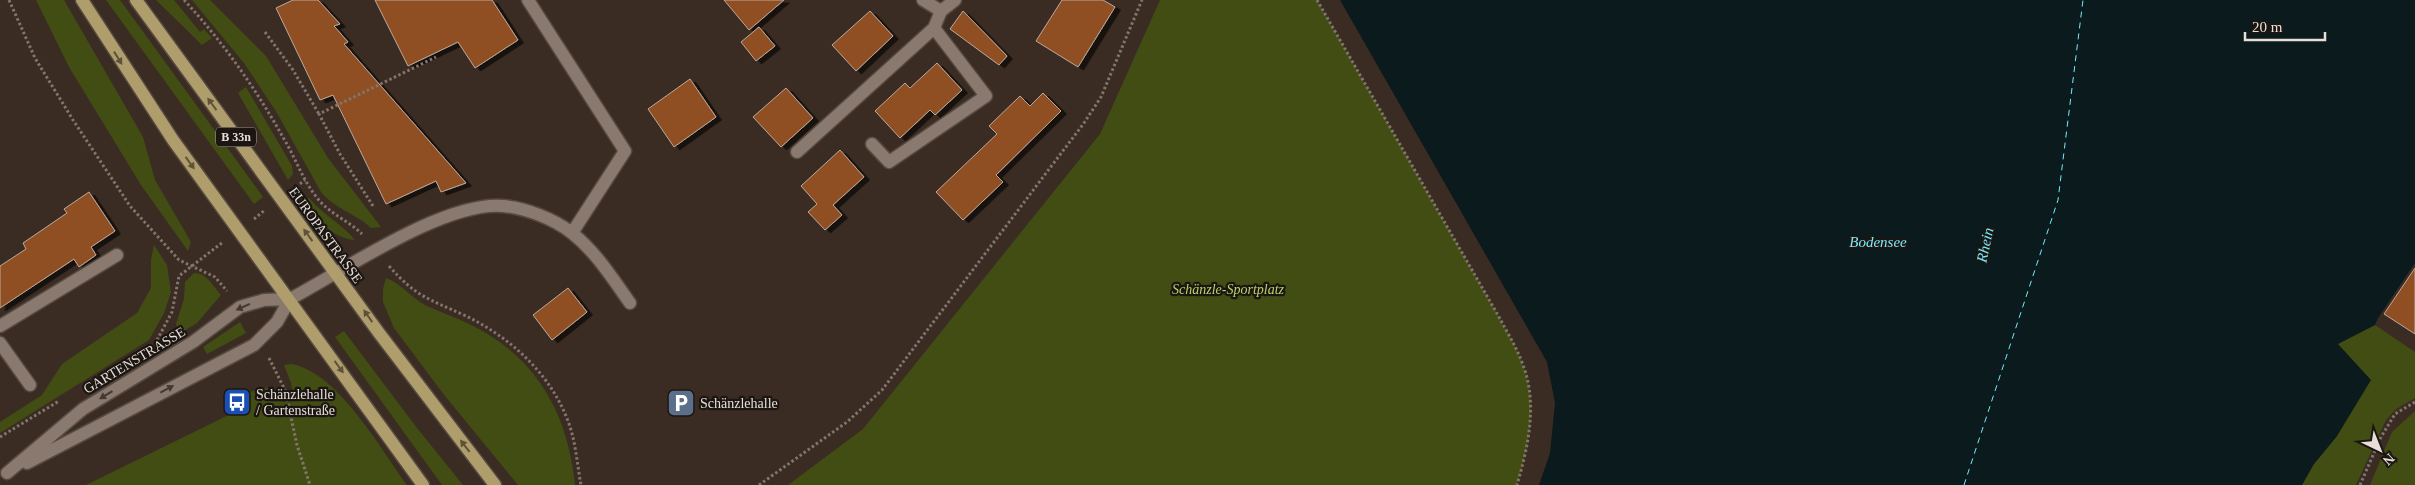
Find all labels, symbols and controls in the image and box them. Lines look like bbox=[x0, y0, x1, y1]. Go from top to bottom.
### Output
scale bar bbox=[2245, 10, 2325, 42]
text: 20 m bbox=[2252, 19, 2283, 35]
one-way arrow bbox=[113, 51, 123, 64]
one-way arrow bbox=[207, 97, 217, 111]
road number: B 33n bbox=[216, 128, 256, 146]
one-way arrow bbox=[185, 156, 195, 170]
street label: EUROPASTRASSE bbox=[286, 185, 365, 286]
water label: Rhein bbox=[1973, 226, 1996, 265]
one-way arrow bbox=[303, 228, 313, 241]
water label: Bodensee bbox=[1849, 234, 1907, 250]
park label: Schänzle-Sportplatz bbox=[1172, 282, 1285, 297]
one-way arrow bbox=[235, 303, 250, 312]
one-way arrow bbox=[363, 310, 373, 323]
street label: GARTENSTRASSE bbox=[81, 324, 188, 397]
one-way arrow bbox=[334, 360, 344, 374]
one-way arrow bbox=[160, 385, 174, 393]
bus stop icon: Schänzlehalle / Gartenstraße bbox=[222, 387, 252, 417]
place label: Schänzlehalle / Gartenstraße bbox=[256, 387, 335, 418]
parking icon: Schänzlehalle bbox=[666, 388, 696, 418]
one-way arrow bbox=[99, 390, 112, 399]
place label: Schänzlehalle bbox=[700, 396, 778, 411]
north arrow bbox=[2355, 425, 2405, 475]
one-way arrow bbox=[460, 440, 470, 453]
text: N bbox=[2380, 450, 2397, 468]

